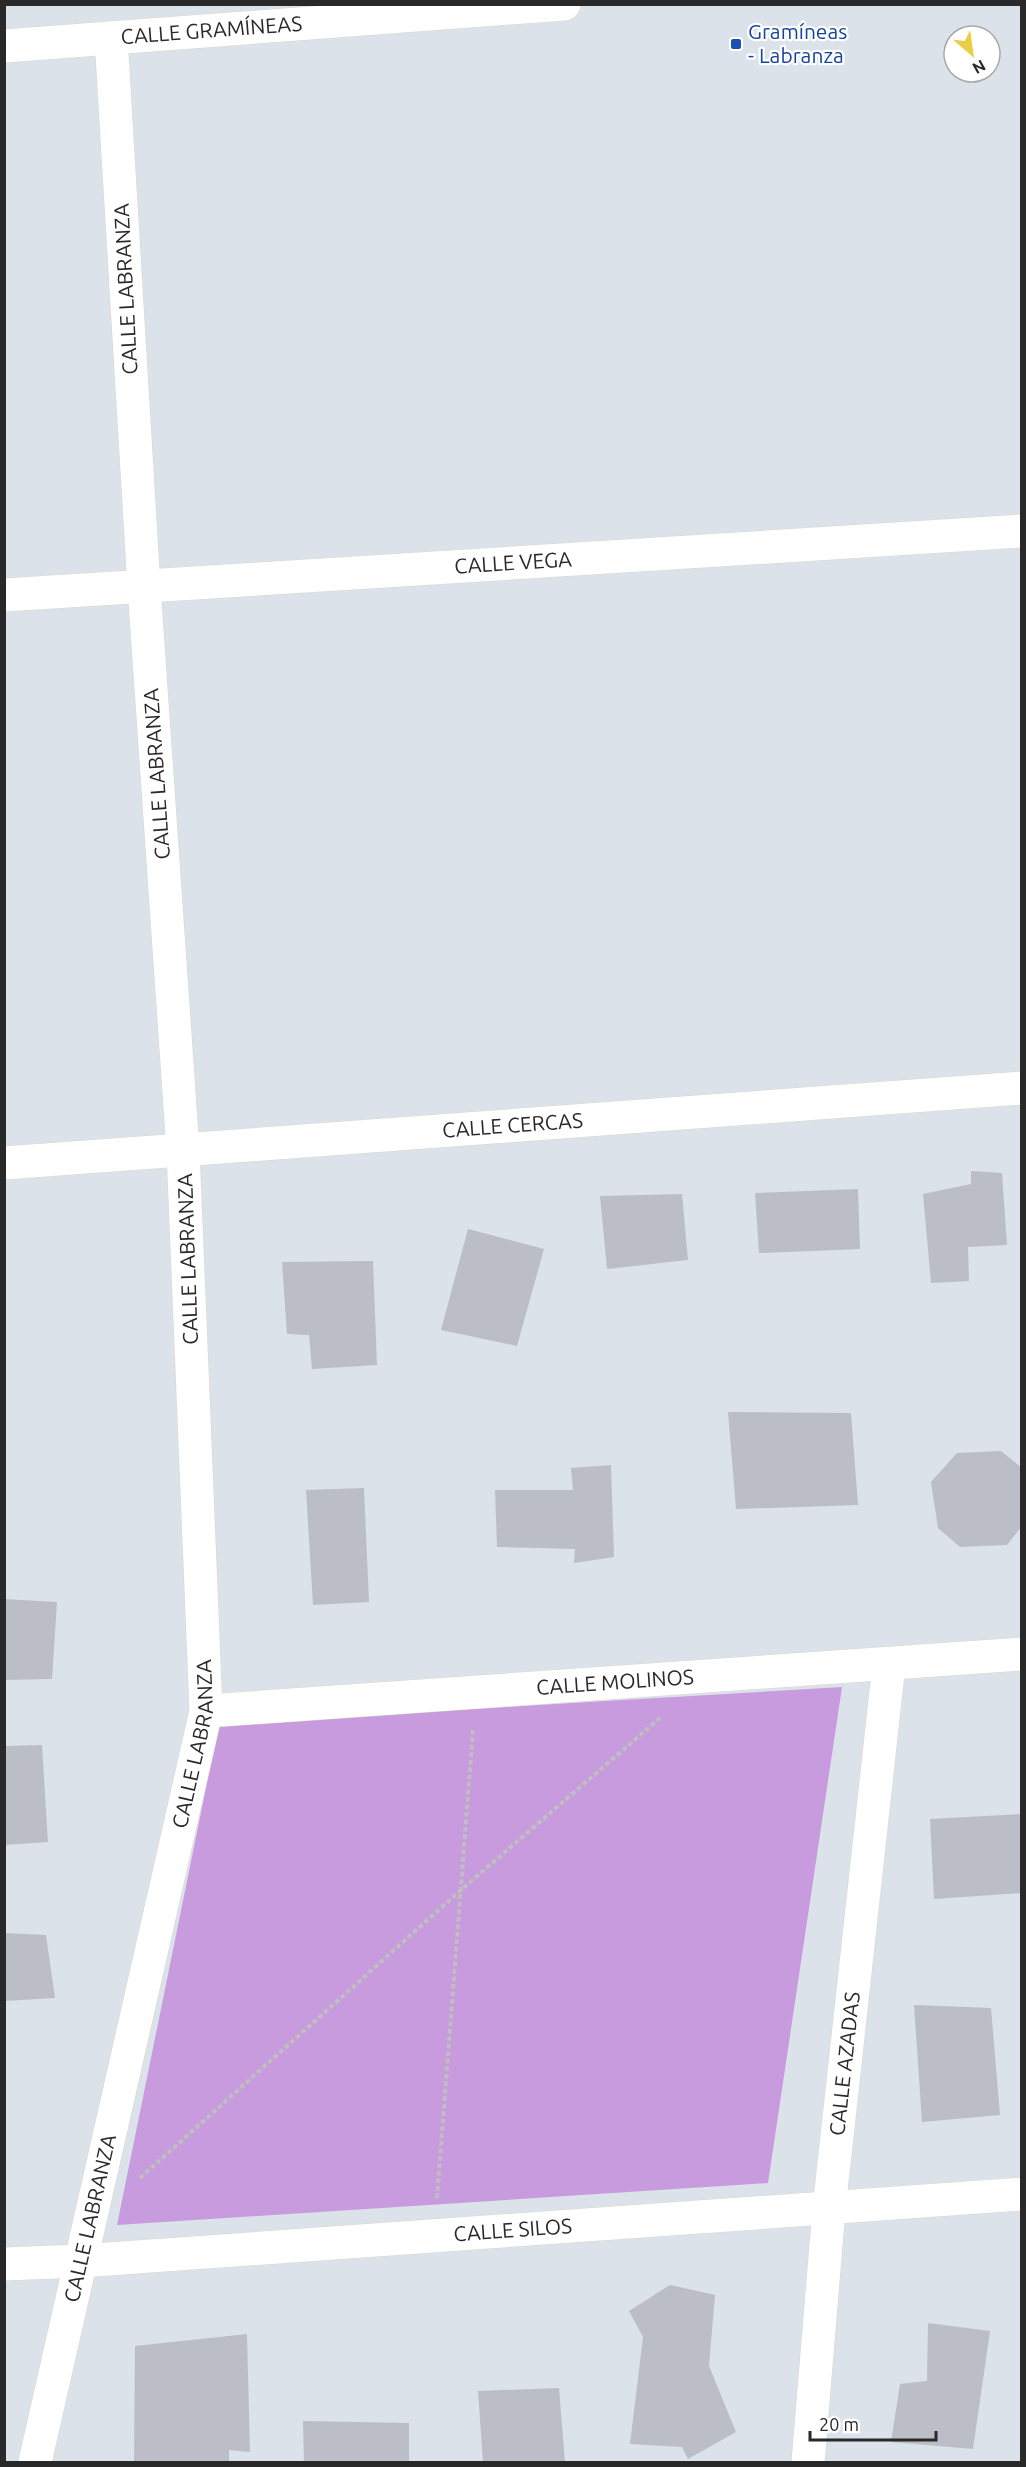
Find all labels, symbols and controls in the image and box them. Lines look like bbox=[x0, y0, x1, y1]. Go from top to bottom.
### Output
street label: CALLE GRAMÍNEAS bbox=[120, 11, 303, 48]
place label: Gramíneas - Labranza bbox=[748, 19, 847, 67]
north arrow bbox=[942, 24, 1002, 84]
marker: Gramíneas - Labranza bbox=[729, 37, 743, 51]
text: N bbox=[970, 56, 989, 78]
street label: CALLE LABRANZA bbox=[109, 202, 141, 375]
street label: CALLE VEGA bbox=[454, 546, 573, 578]
street label: CALLE LABRANZA bbox=[138, 687, 174, 860]
street label: CALLE CERCAS bbox=[441, 1107, 584, 1142]
street label: CALLE LABRANZA bbox=[172, 1173, 202, 1345]
street label: CALLE LABRANZA bbox=[167, 1659, 217, 1830]
street label: CALLE MOLINOS bbox=[535, 1664, 695, 1699]
street label: CALLE AZADAS bbox=[824, 1990, 864, 2137]
street label: CALLE LABRANZA bbox=[59, 2131, 120, 2304]
street label: CALLE SILOS bbox=[453, 2213, 573, 2245]
scale bar bbox=[810, 2404, 936, 2442]
text: 20 m bbox=[819, 2414, 859, 2434]

